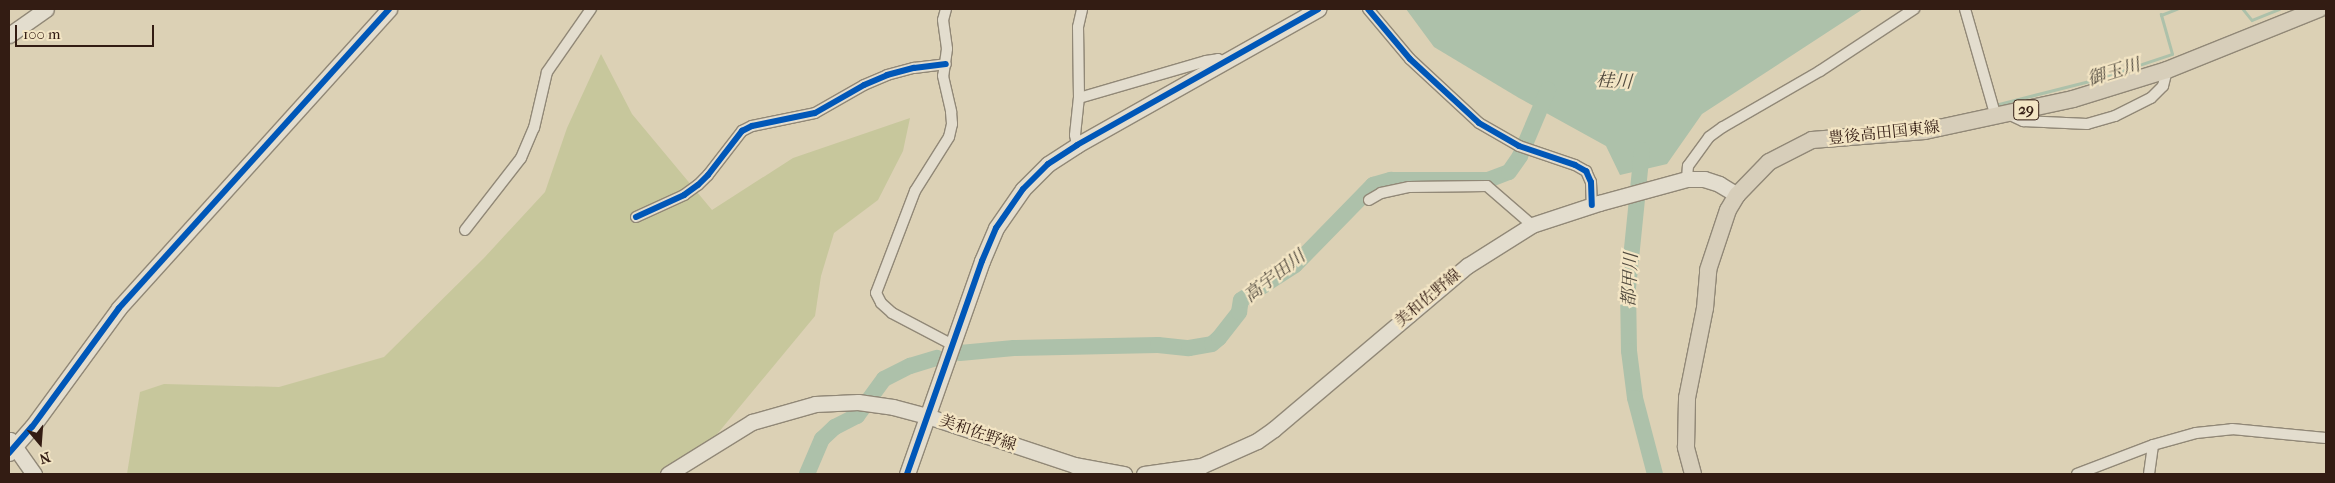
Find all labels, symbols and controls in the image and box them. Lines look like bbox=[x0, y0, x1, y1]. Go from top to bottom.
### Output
scale bar bbox=[18, 15, 156, 47]
text: 100 m bbox=[23, 25, 61, 43]
water label: 御玉川 bbox=[2085, 55, 2143, 91]
water label: 桂川 bbox=[1595, 70, 1633, 94]
road number: 29 bbox=[2012, 98, 2040, 122]
street label: 豊後高田国東線 bbox=[1827, 118, 1941, 148]
water label: 高宇田川 bbox=[1240, 246, 1310, 308]
water label: 都甲川 bbox=[1619, 252, 1643, 308]
street label: 美和佐野線 bbox=[1391, 265, 1465, 331]
street label: 美和佐野線 bbox=[937, 411, 1019, 455]
north arrow bbox=[15, 418, 65, 468]
text: N bbox=[37, 448, 52, 467]

